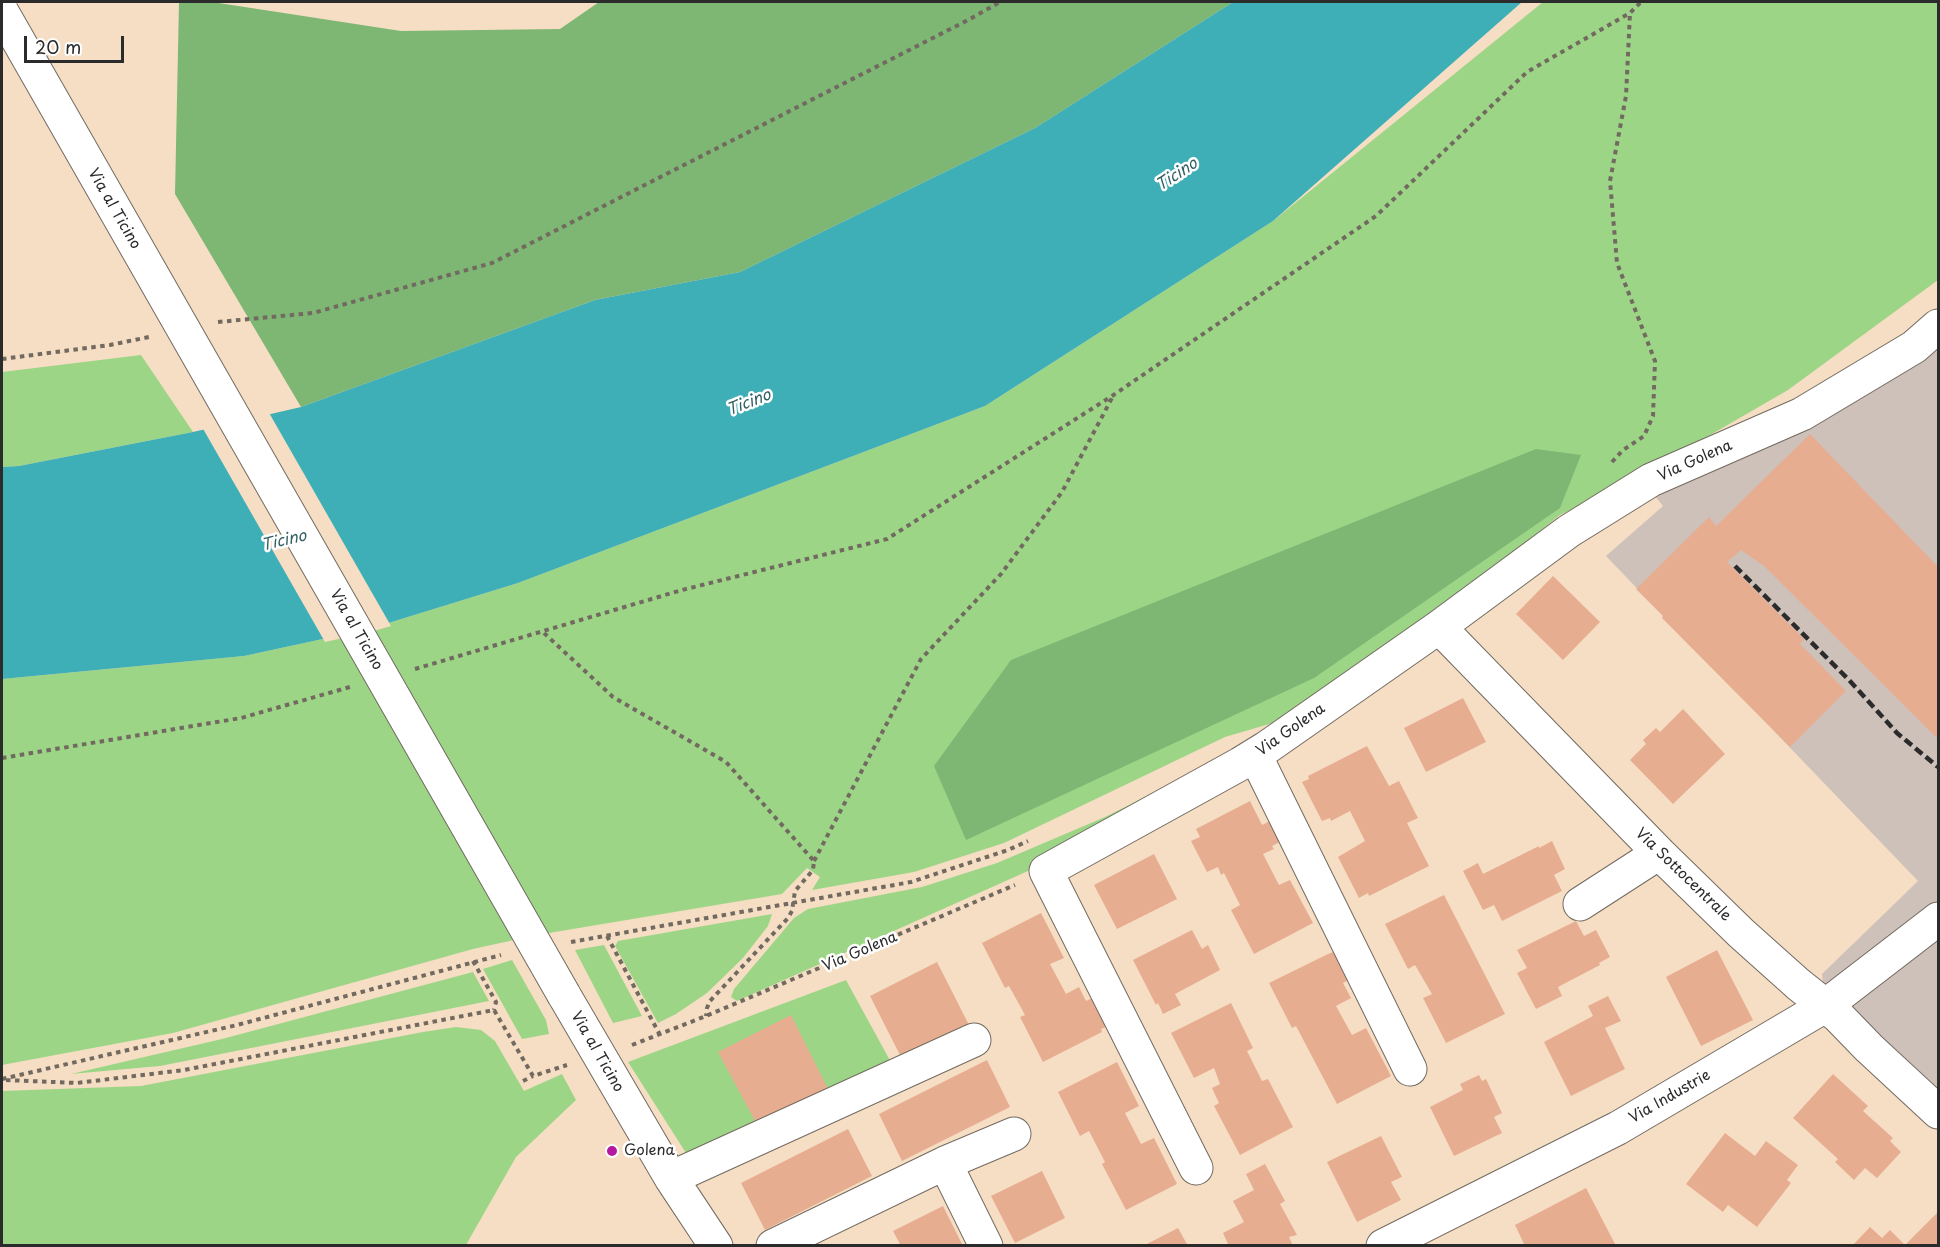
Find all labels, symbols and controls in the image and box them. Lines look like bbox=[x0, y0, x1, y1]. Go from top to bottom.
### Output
scale bar bbox=[27, 24, 128, 62]
text: 20 m bbox=[35, 33, 81, 60]
water label: Ticino bbox=[1153, 155, 1201, 195]
street label: Via al Ticino bbox=[84, 166, 144, 252]
water label: Ticino bbox=[724, 386, 774, 420]
street label: Via Golena bbox=[1655, 437, 1735, 485]
water label: Ticino bbox=[260, 527, 308, 555]
street label: Via al Ticino bbox=[326, 587, 386, 673]
street label: Via Golena bbox=[1253, 700, 1329, 760]
street label: Via Sottocentrale bbox=[1631, 825, 1735, 925]
street label: Via Golena bbox=[820, 928, 900, 976]
street label: Via al Ticino bbox=[567, 1009, 627, 1095]
street label: Via Industrie bbox=[1626, 1066, 1714, 1128]
place label: Golena bbox=[624, 1142, 675, 1160]
marker: Golena bbox=[605, 1144, 619, 1158]

